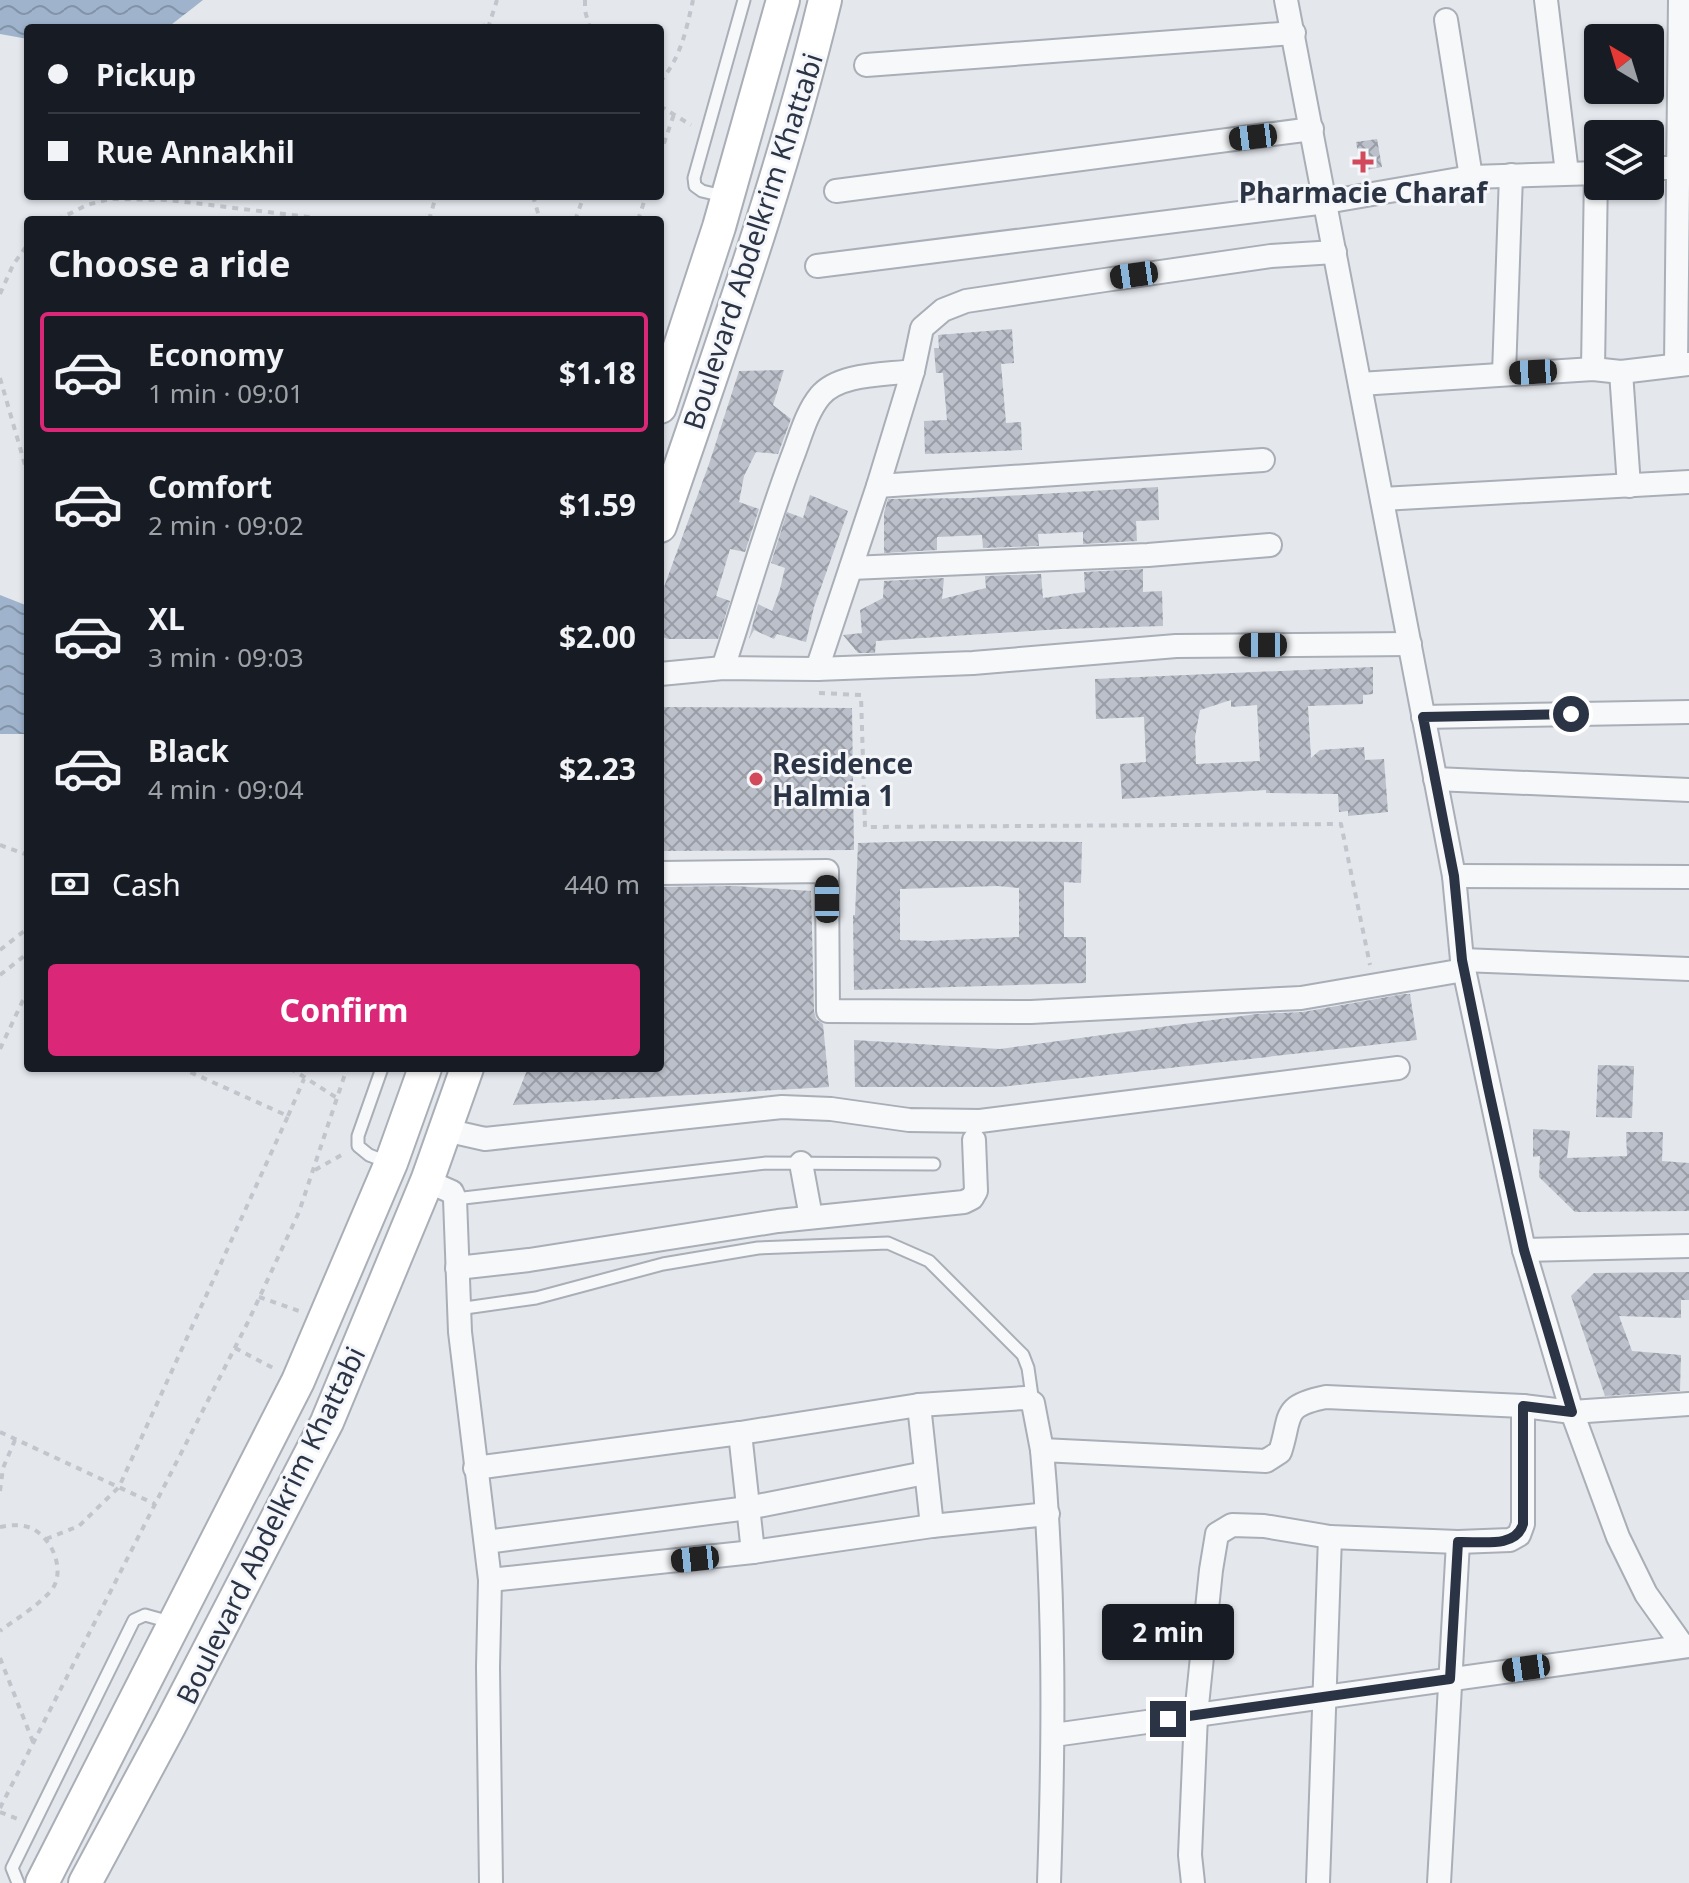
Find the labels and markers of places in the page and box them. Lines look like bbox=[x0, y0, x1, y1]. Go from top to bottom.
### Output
marker: Pharmacie Charaf bbox=[1354, 153, 1372, 171]
place label: Pharmacie Charaf bbox=[1239, 173, 1489, 211]
place label: Residence Halmia 1 bbox=[772, 744, 913, 814]
marker: Residence Halmia 1 bbox=[747, 770, 765, 788]

